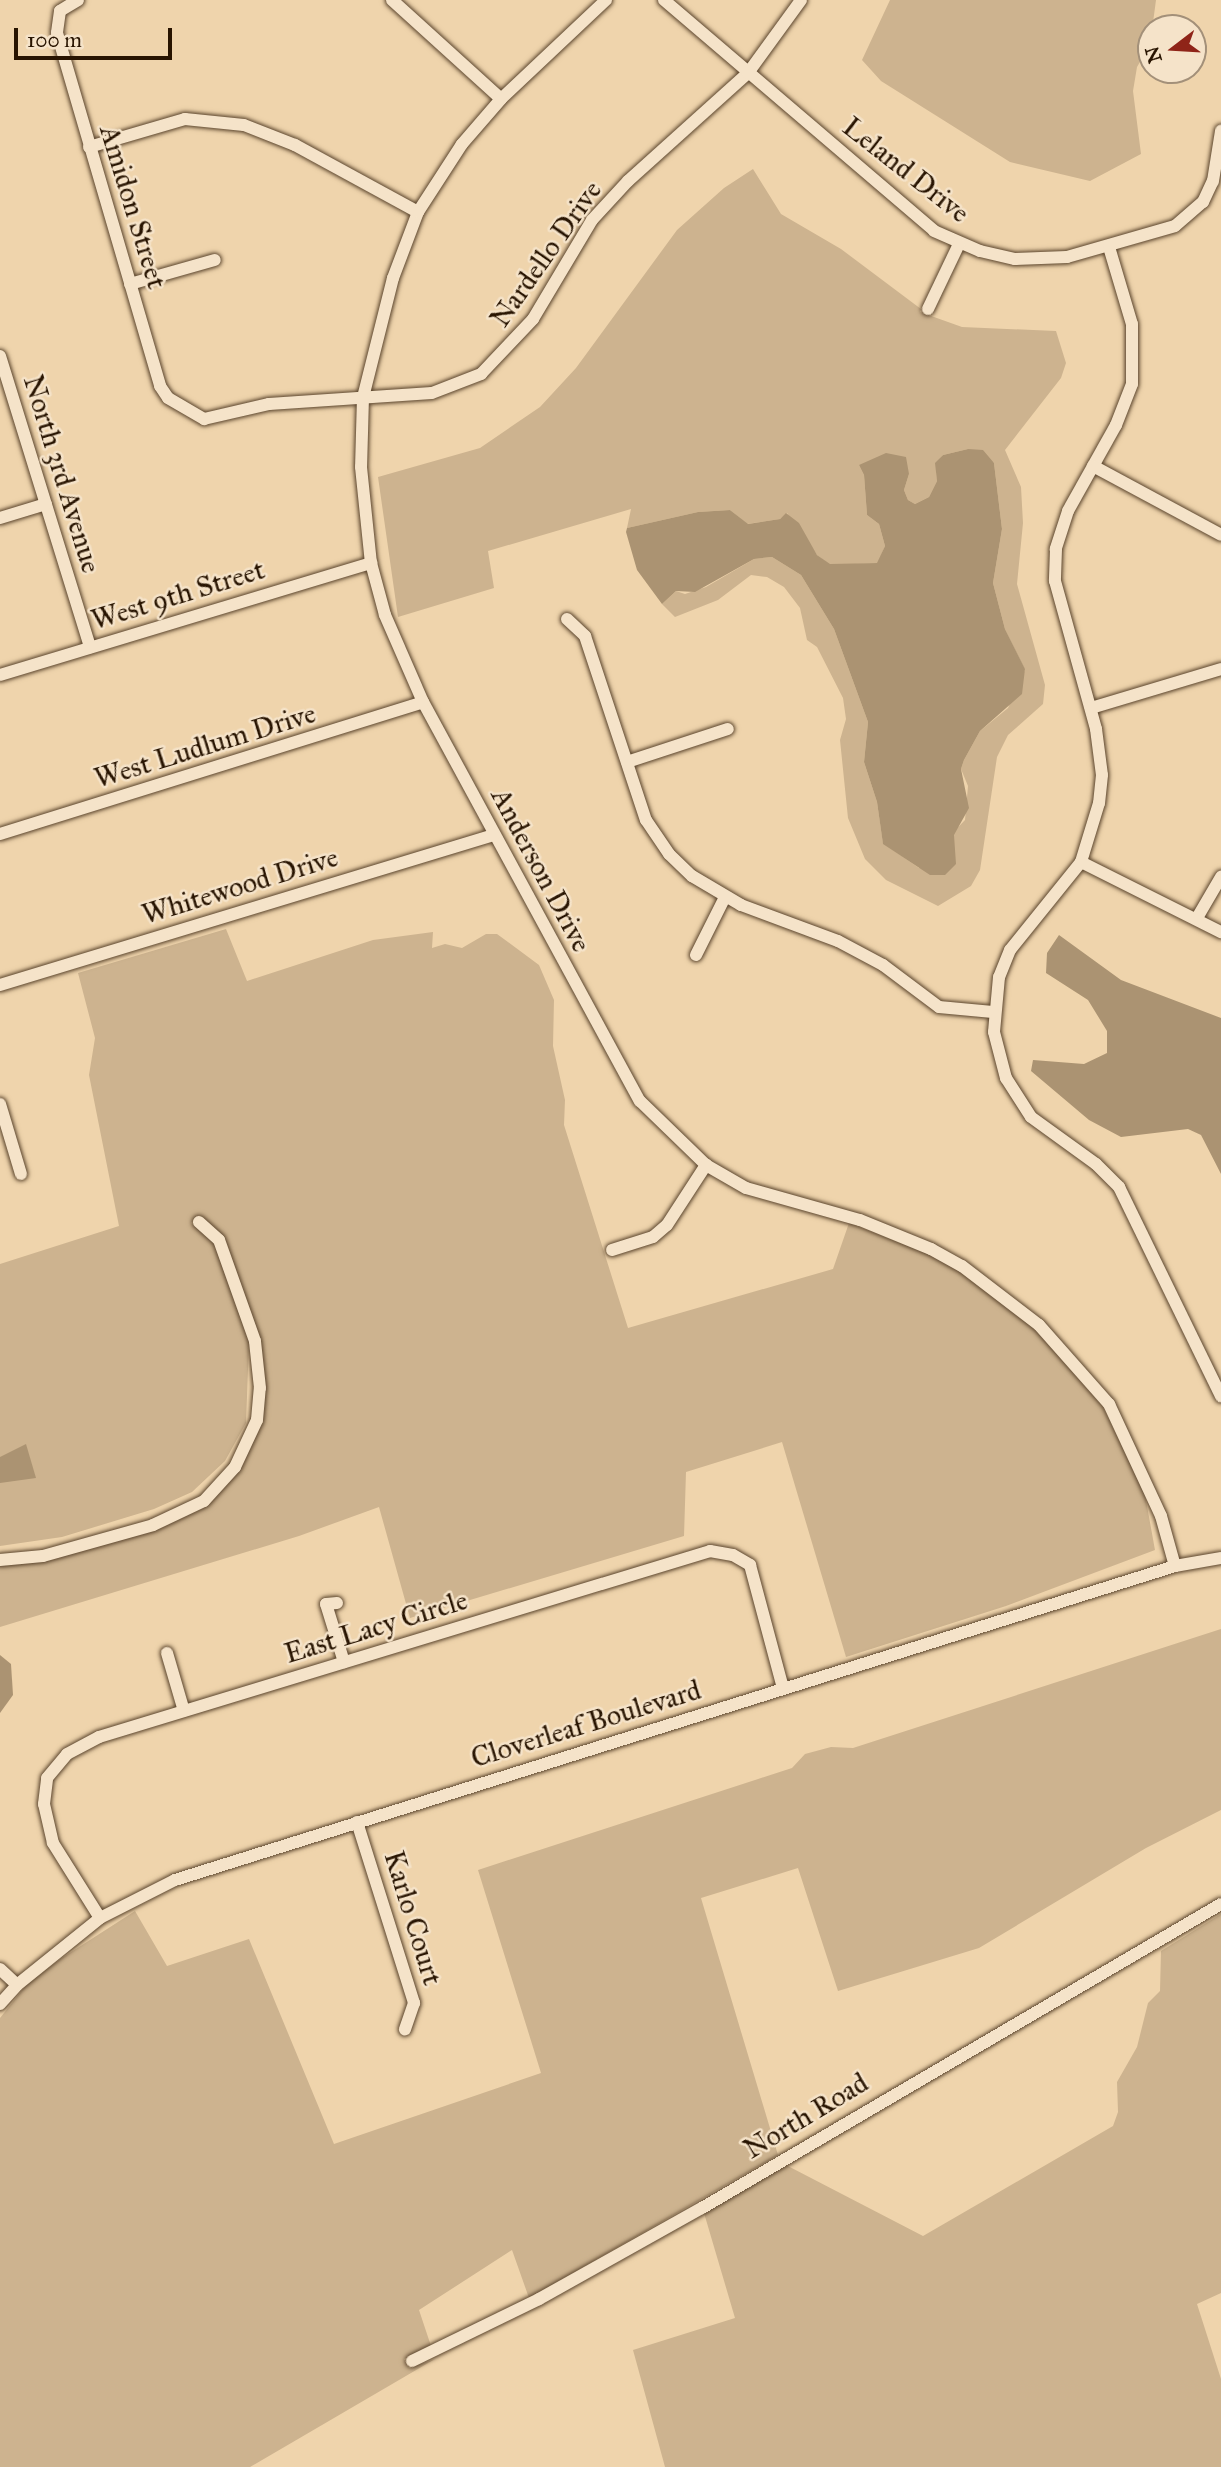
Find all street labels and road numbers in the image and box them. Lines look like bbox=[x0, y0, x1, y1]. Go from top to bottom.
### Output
street label: Leland Drive bbox=[836, 110, 976, 230]
street label: Amidon Street bbox=[92, 121, 174, 293]
street label: Nardello Drive bbox=[483, 174, 609, 334]
street label: North 3rd Avenue bbox=[16, 371, 108, 577]
street label: West 9th Street bbox=[87, 553, 269, 637]
street label: West Ludlum Drive bbox=[90, 696, 320, 796]
street label: Anderson Drive bbox=[484, 782, 598, 958]
street label: Whitewood Drive bbox=[138, 840, 342, 932]
street label: East Lacy Circle bbox=[280, 1583, 472, 1671]
street label: Cloverleaf Boulevard bbox=[467, 1673, 705, 1775]
street label: Karlo Court bbox=[377, 1847, 449, 1989]
street label: North Road bbox=[738, 2066, 874, 2166]

